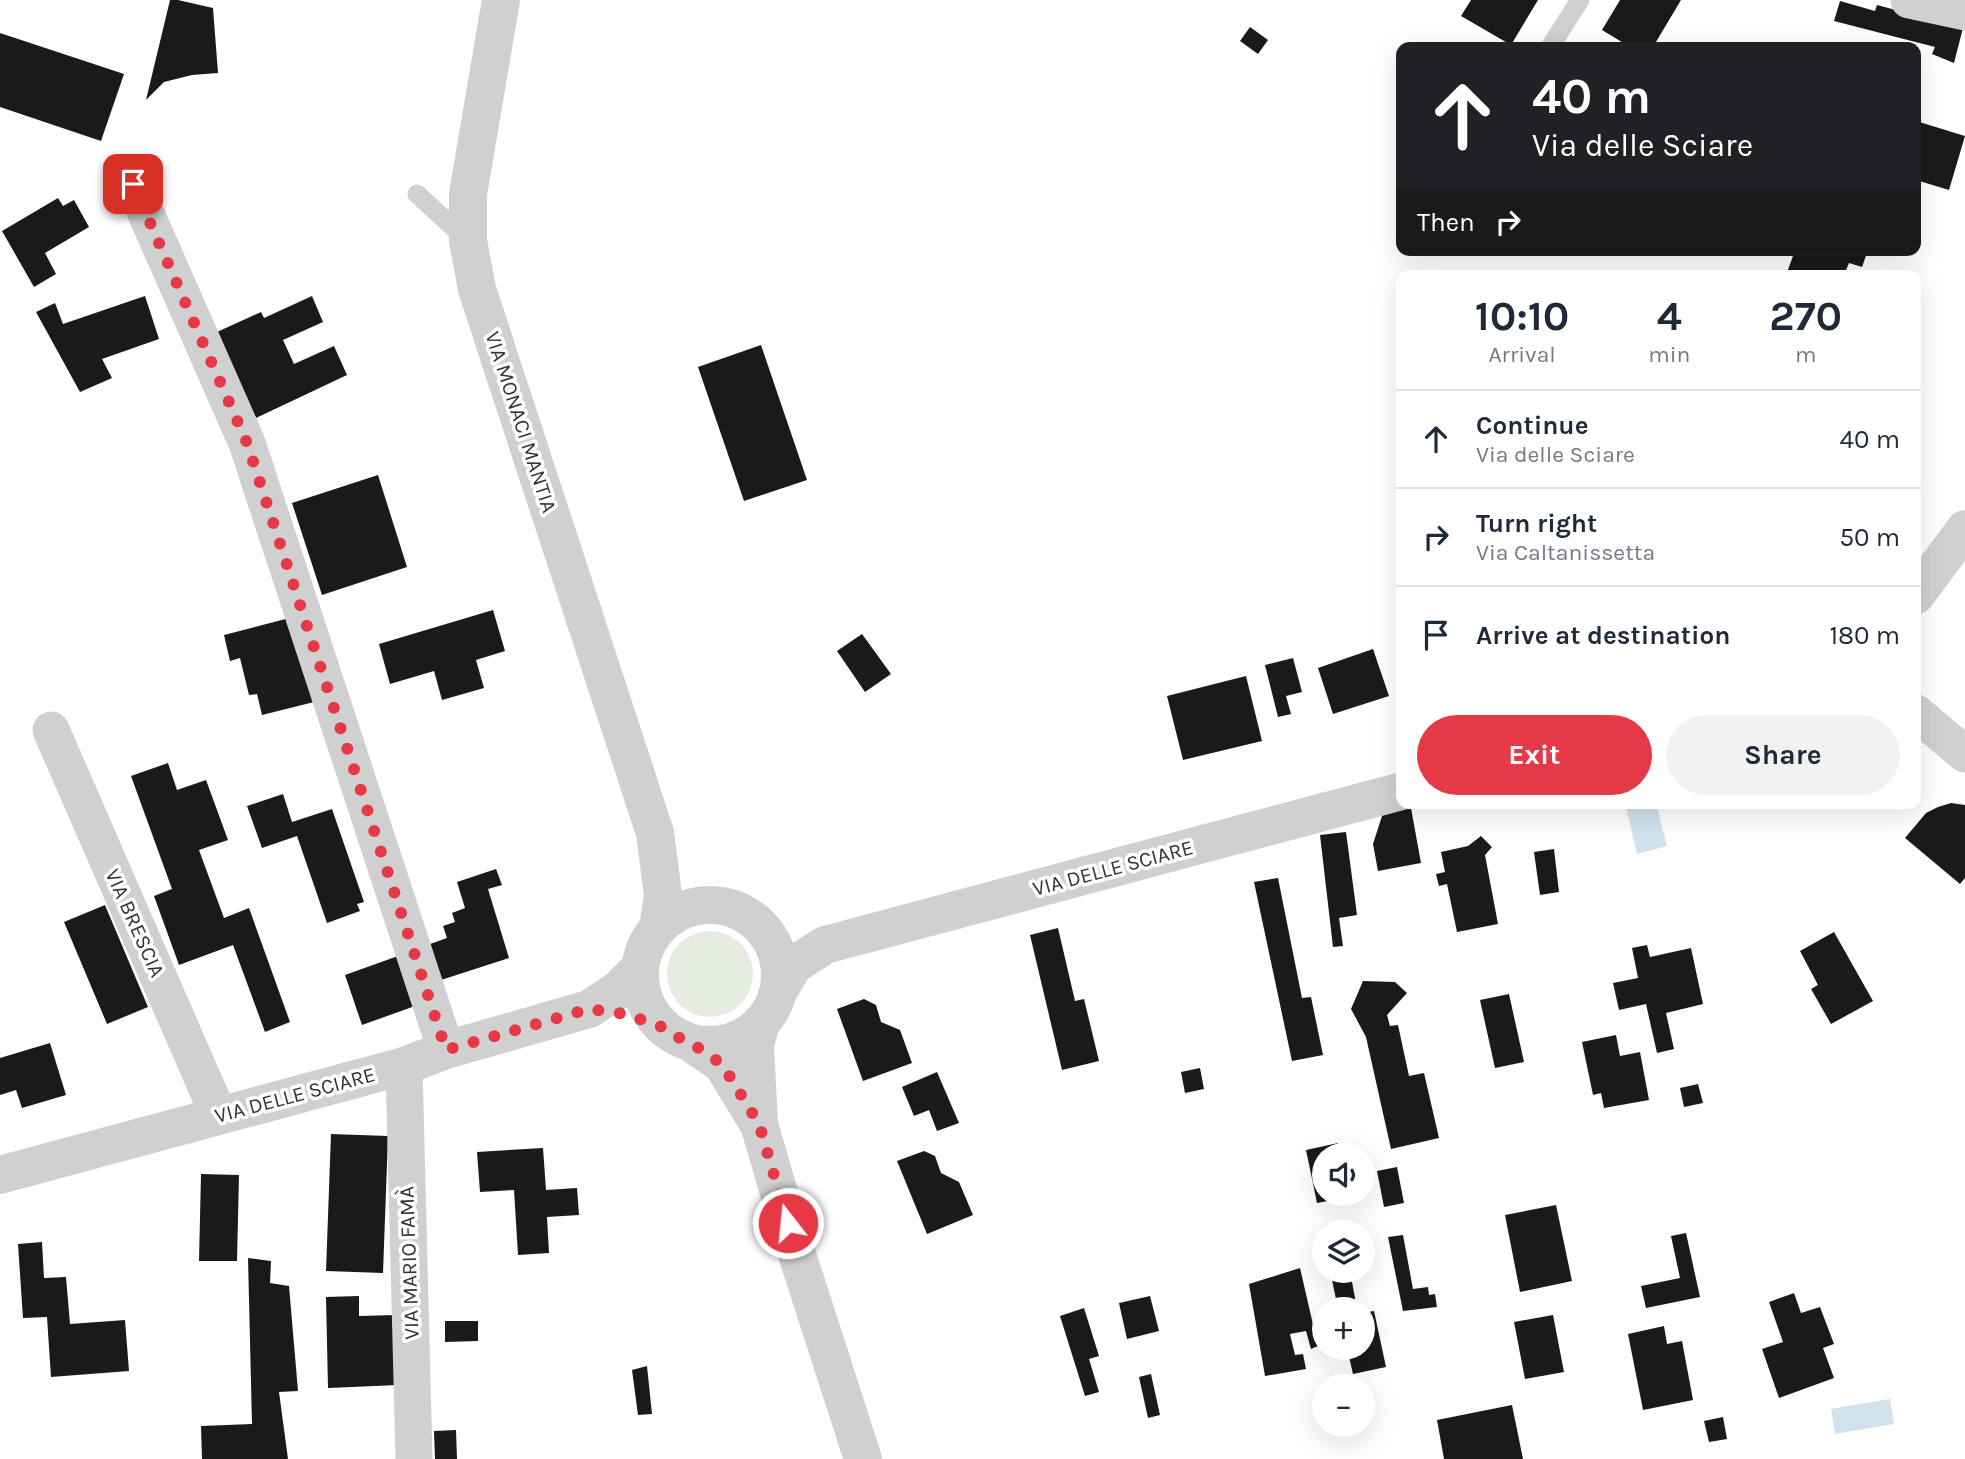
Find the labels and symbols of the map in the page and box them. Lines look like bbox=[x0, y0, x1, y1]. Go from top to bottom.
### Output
pin bbox=[103, 154, 163, 214]
street label: VIA MONACI MANTIA bbox=[480, 328, 562, 516]
street label: VIA DELLE SCIARE bbox=[1030, 835, 1196, 901]
street label: VIA BRESCIA bbox=[100, 865, 170, 981]
street label: VIA DELLE SCIARE bbox=[212, 1062, 378, 1128]
street label: VIA MARIO FAMÀ bbox=[394, 1186, 424, 1340]
position arrow bbox=[751, 1186, 825, 1260]

